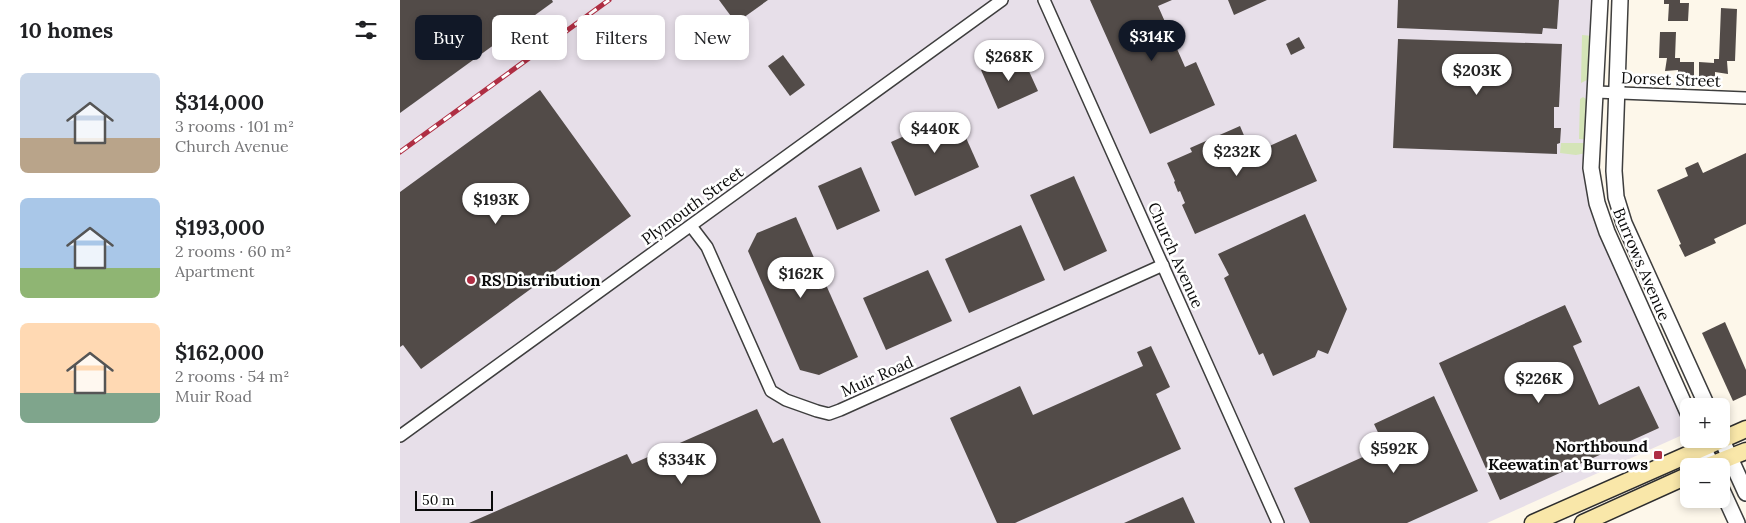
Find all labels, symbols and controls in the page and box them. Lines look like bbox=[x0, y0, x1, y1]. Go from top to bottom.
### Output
chip: Buy bbox=[415, 15, 482, 60]
chip: Rent bbox=[492, 15, 567, 60]
chip: Filters bbox=[577, 15, 665, 60]
chip: New bbox=[675, 15, 749, 60]
icon: filters bbox=[352, 16, 380, 44]
text: 10 homes bbox=[20, 17, 113, 44]
pin: $314K bbox=[1117, 20, 1187, 62]
text: $314K bbox=[1129, 26, 1175, 46]
pin: $268K bbox=[974, 39, 1044, 82]
text: $268K bbox=[985, 46, 1033, 66]
pin: $203K bbox=[1442, 54, 1512, 96]
text: $203K bbox=[1453, 60, 1501, 80]
street label: Dorset Street bbox=[1621, 67, 1722, 91]
text: $314,000 bbox=[175, 89, 264, 116]
icon: home bbox=[60, 93, 120, 153]
pin: $440K bbox=[900, 112, 970, 154]
text: 3 rooms · 101 m² bbox=[175, 116, 294, 136]
text: $440K bbox=[911, 118, 959, 138]
pin: $232K bbox=[1202, 134, 1272, 177]
text: Church Avenue bbox=[175, 136, 289, 156]
text: $232K bbox=[1214, 141, 1260, 161]
street label: Plymouth Street bbox=[637, 161, 747, 249]
pin: $193K bbox=[461, 182, 531, 225]
text: $193K bbox=[473, 189, 519, 209]
street label: Church Avenue bbox=[1144, 199, 1208, 311]
street label: Burrows Avenue bbox=[1609, 204, 1675, 324]
text: $193,000 bbox=[175, 214, 265, 241]
icon: home bbox=[60, 218, 120, 278]
text: 2 rooms · 60 m² bbox=[175, 241, 291, 261]
pin: $162K bbox=[766, 256, 836, 299]
text: Apartment bbox=[175, 261, 255, 281]
text: $162K bbox=[778, 263, 824, 283]
place label: RS Distribution bbox=[481, 270, 600, 290]
marker: RS Distribution bbox=[465, 274, 477, 286]
text: $162,000 bbox=[175, 339, 264, 366]
icon: home bbox=[60, 343, 120, 403]
street label: Muir Road bbox=[838, 351, 917, 401]
pin: $226K bbox=[1504, 362, 1574, 404]
text: 2 rooms · 54 m² bbox=[175, 366, 290, 386]
text: $226K bbox=[1515, 368, 1563, 388]
text: Muir Road bbox=[175, 386, 252, 406]
map controls bbox=[1680, 398, 1730, 508]
button: + bbox=[1680, 398, 1730, 448]
pin: $592K bbox=[1359, 432, 1429, 474]
place label: Northbound Keewatin at Burrows bbox=[1488, 436, 1648, 474]
text: $592K bbox=[1370, 438, 1418, 458]
pin: $334K bbox=[647, 442, 717, 485]
text: $334K bbox=[658, 449, 706, 469]
marker: Northbound Keewatin at Burrows bbox=[1652, 449, 1664, 461]
button: − bbox=[1680, 458, 1730, 508]
scale bar bbox=[415, 488, 492, 511]
text: 50 m bbox=[422, 491, 455, 509]

